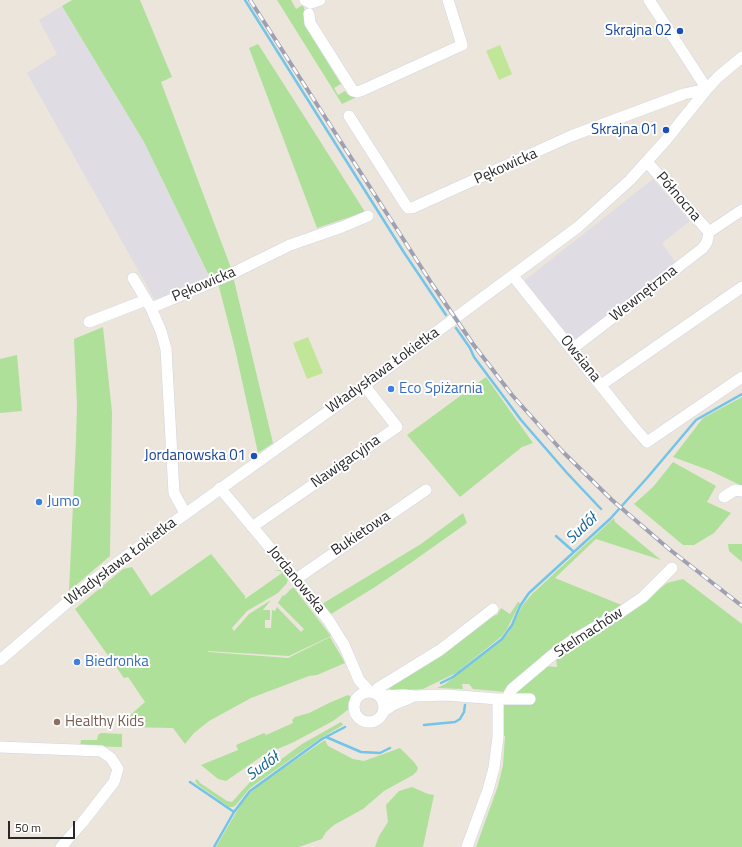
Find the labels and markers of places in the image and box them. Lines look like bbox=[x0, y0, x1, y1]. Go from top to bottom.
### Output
place label: Skrajna 02 bbox=[605, 22, 672, 40]
marker: Skrajna 02 bbox=[675, 26, 685, 36]
place label: Skrajna 01 bbox=[591, 121, 658, 139]
marker: Skrajna 01 bbox=[661, 125, 671, 135]
place label: Eco Spiżarnia bbox=[399, 380, 483, 398]
marker: Eco Spiżarnia bbox=[386, 384, 396, 394]
place label: Jordanowska 01 bbox=[144, 447, 246, 465]
marker: Jordanowska 01 bbox=[249, 451, 259, 461]
place label: Jumo bbox=[47, 493, 80, 511]
marker: Jumo bbox=[34, 497, 44, 507]
place label: Biedronka bbox=[85, 653, 149, 671]
marker: Biedronka bbox=[72, 657, 82, 667]
place label: Healthy Kids bbox=[65, 713, 144, 731]
marker: Healthy Kids bbox=[52, 717, 62, 727]

